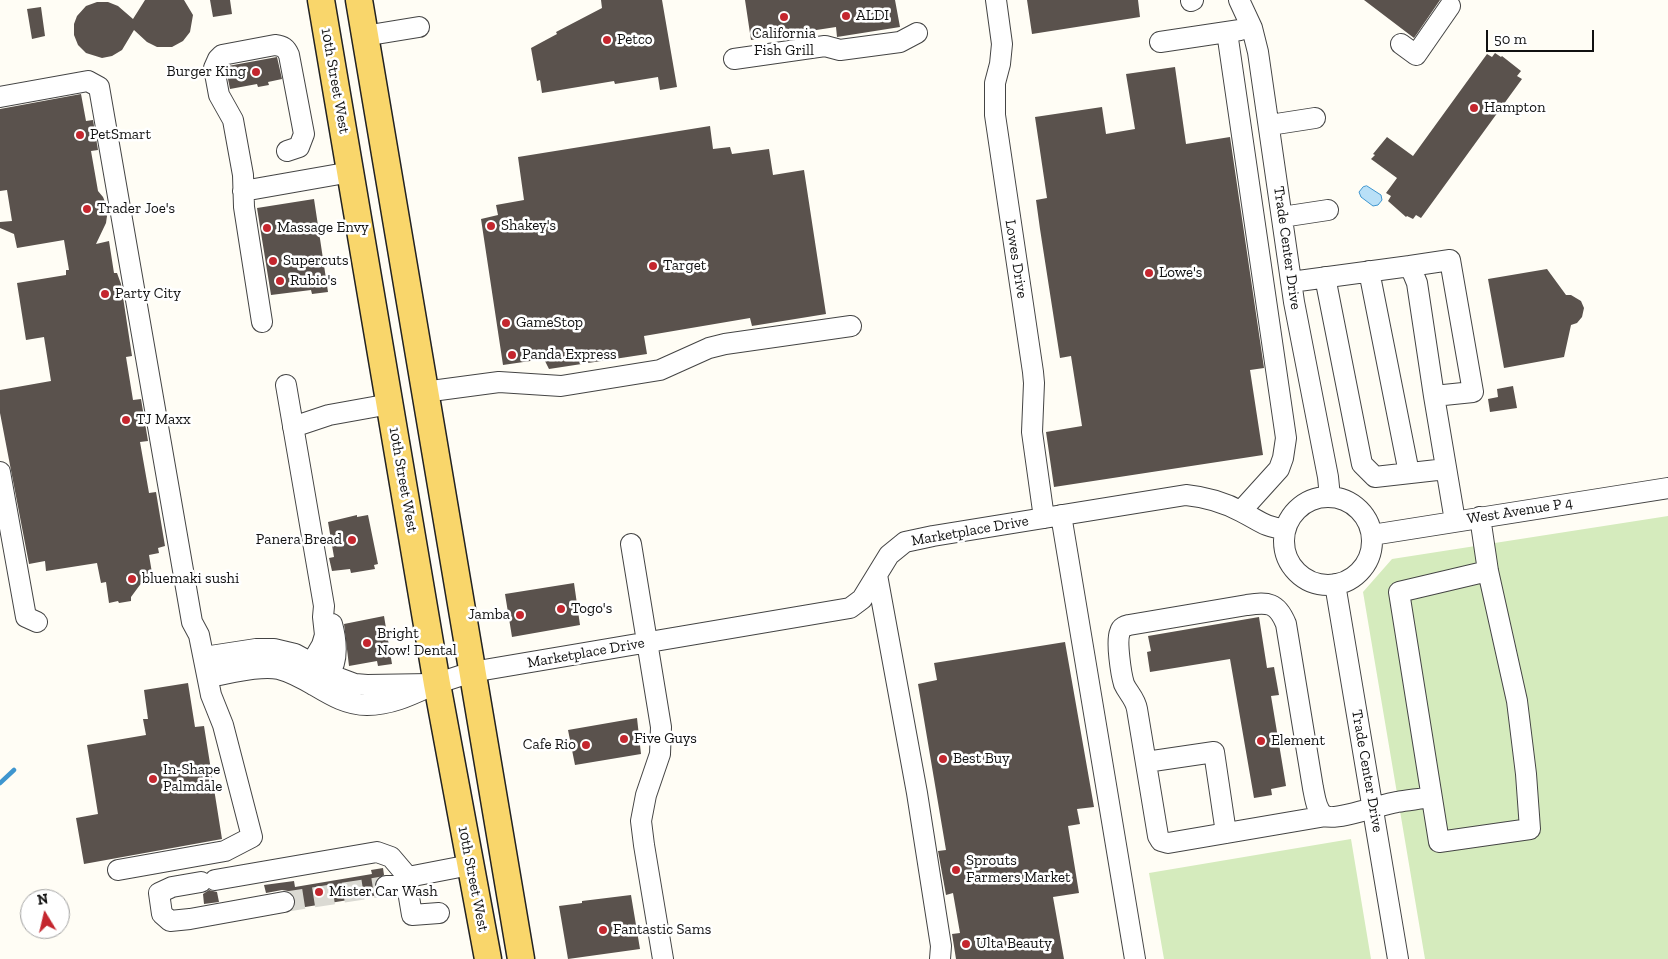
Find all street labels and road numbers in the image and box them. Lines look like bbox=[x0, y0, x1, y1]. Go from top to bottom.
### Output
street label: 10th Street West bbox=[317, 27, 353, 135]
street label: Trade Center Drive bbox=[1269, 185, 1305, 311]
street label: Lowes Drive bbox=[1001, 218, 1031, 300]
street label: 10th Street West bbox=[385, 426, 421, 534]
street label: West Avenue P 4 bbox=[1466, 494, 1574, 528]
street label: Marketplace Drive bbox=[910, 512, 1030, 550]
street label: Marketplace Drive bbox=[526, 634, 646, 672]
street label: Trade Center Drive bbox=[1347, 708, 1387, 834]
street label: 10th Street West bbox=[454, 825, 492, 933]

